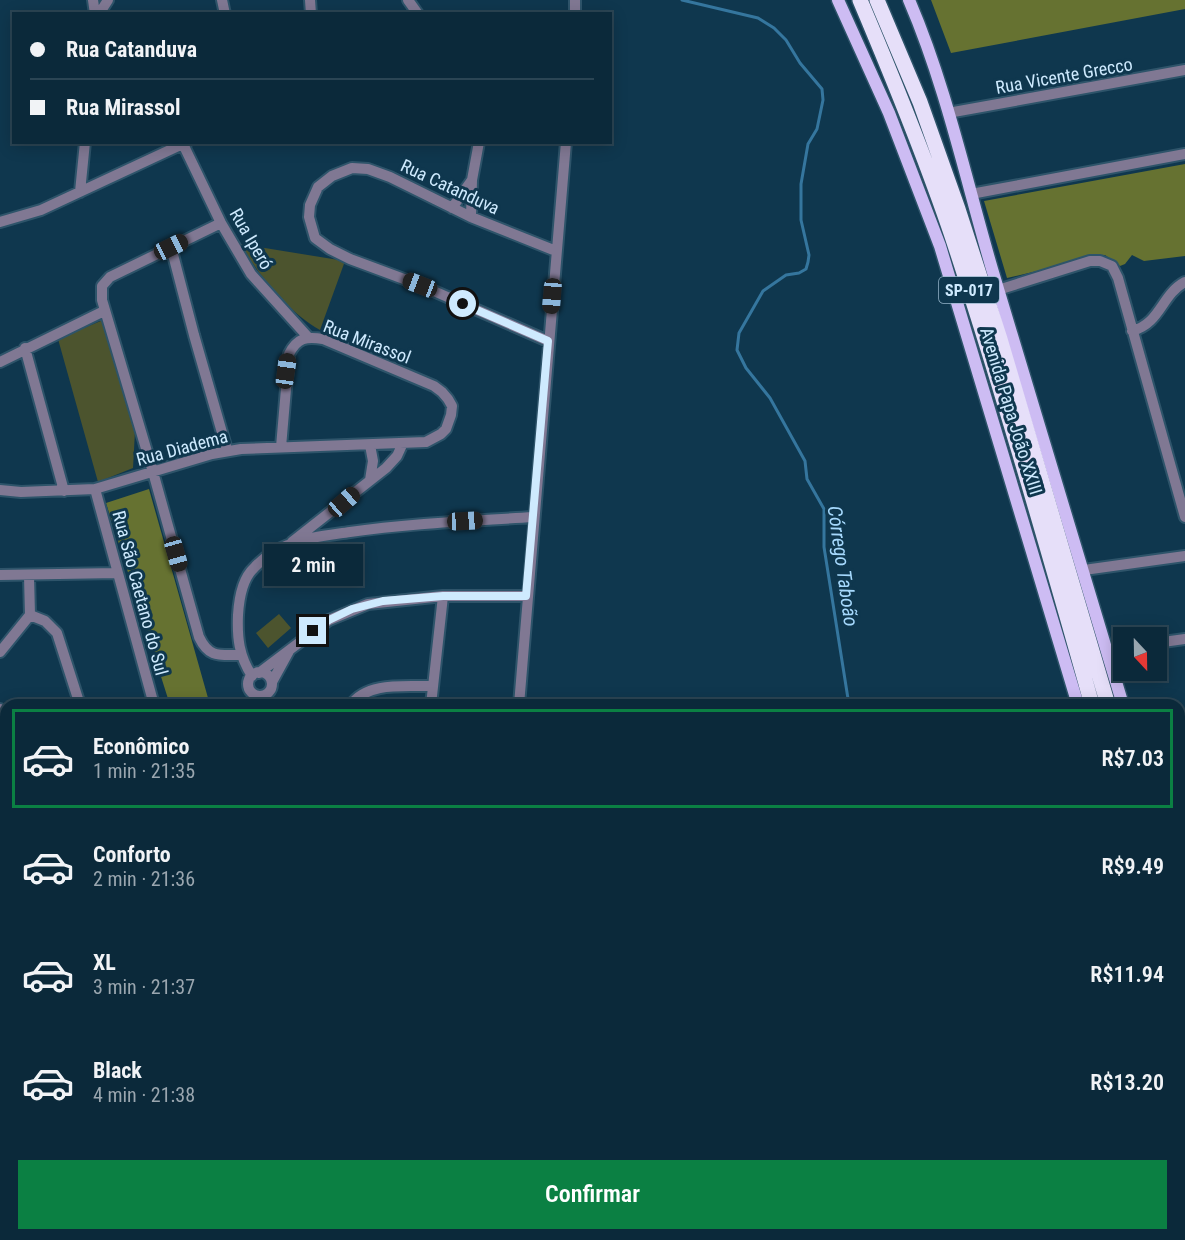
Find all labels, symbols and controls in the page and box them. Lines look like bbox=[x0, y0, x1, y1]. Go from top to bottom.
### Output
text: Rua Catanduva bbox=[66, 37, 197, 62]
street label: Rua Vicente Grecco bbox=[994, 53, 1134, 98]
text: Rua Mirassol bbox=[66, 95, 180, 120]
street label: Rua Catanduva bbox=[398, 155, 503, 219]
street label: Rua Iperó bbox=[226, 204, 277, 273]
car bbox=[151, 231, 191, 263]
car bbox=[400, 270, 440, 300]
car bbox=[541, 277, 563, 315]
road number: SP-017 bbox=[939, 277, 999, 303]
route start bbox=[449, 290, 476, 317]
street label: Rua Mirassol bbox=[320, 315, 414, 368]
street label: Avenida Papa João XXIII bbox=[976, 325, 1047, 497]
car bbox=[275, 352, 297, 390]
street label: Rua Diadema bbox=[134, 425, 230, 470]
car bbox=[325, 483, 363, 521]
water label: Córrego Taboão bbox=[823, 504, 863, 628]
street label: Rua São Caetano do Sul bbox=[108, 508, 173, 677]
car bbox=[447, 511, 483, 531]
car bbox=[162, 534, 190, 574]
callout: 2 min bbox=[264, 544, 362, 586]
text: 2 min bbox=[291, 553, 336, 577]
route end bbox=[299, 617, 326, 644]
north arrow bbox=[1113, 627, 1167, 681]
map controls bbox=[1113, 627, 1167, 681]
icon: car bbox=[21, 732, 75, 786]
text: Econômico bbox=[93, 734, 189, 759]
text: R$7.03 bbox=[1101, 746, 1164, 771]
text: 1 min · 21:35 bbox=[93, 759, 195, 783]
icon: car bbox=[21, 840, 75, 894]
text: Conforto bbox=[93, 842, 171, 867]
text: R$9.49 bbox=[1101, 854, 1164, 879]
text: 2 min · 21:36 bbox=[93, 867, 195, 891]
icon: car bbox=[21, 948, 75, 1002]
text: XL bbox=[93, 950, 116, 975]
text: R$11.94 bbox=[1090, 962, 1164, 987]
text: 3 min · 21:37 bbox=[93, 975, 195, 999]
icon: car bbox=[21, 1056, 75, 1110]
text: Black bbox=[93, 1058, 142, 1083]
text: R$13.20 bbox=[1090, 1070, 1164, 1095]
text: 4 min · 21:38 bbox=[93, 1083, 195, 1107]
button: Confirmar bbox=[18, 1160, 1167, 1229]

